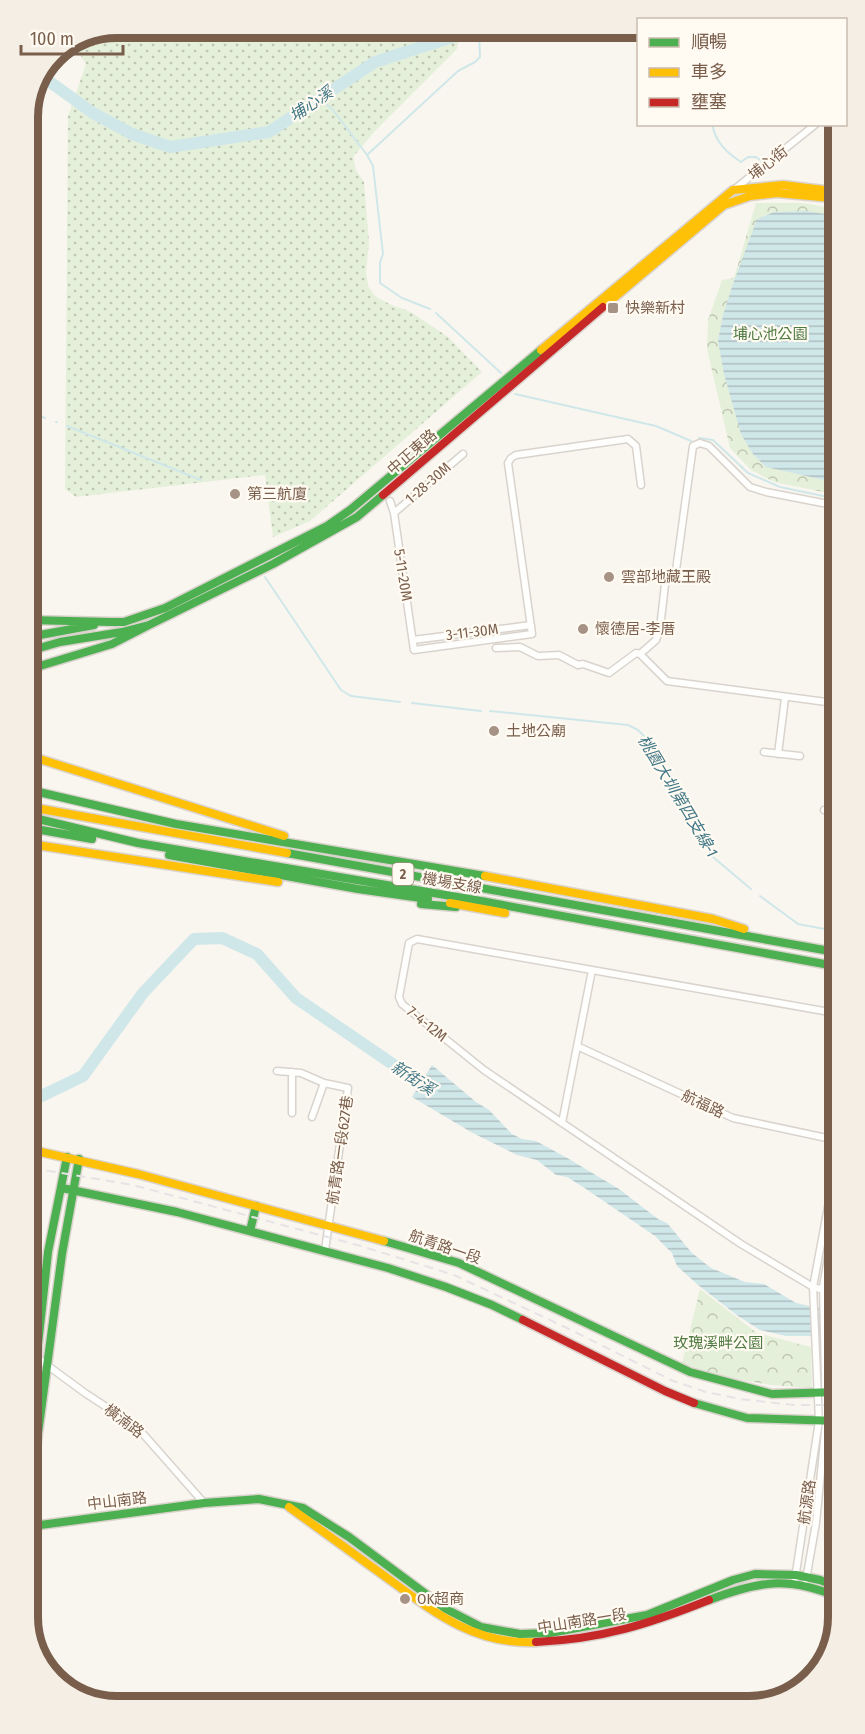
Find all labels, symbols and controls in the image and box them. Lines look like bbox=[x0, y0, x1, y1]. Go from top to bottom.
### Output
scale bar bbox=[21, 18, 123, 56]
legend bbox=[637, 18, 847, 126]
text: 100 m bbox=[30, 28, 74, 50]
text: 順暢 bbox=[691, 31, 727, 53]
text: 車多 bbox=[691, 61, 727, 83]
water label: 埔心溪 bbox=[286, 82, 338, 125]
text: 壅塞 bbox=[691, 91, 727, 113]
street label: 埔心街 bbox=[745, 142, 791, 184]
place label: 快樂新村 bbox=[625, 299, 685, 317]
marker: 快樂新村 bbox=[606, 301, 620, 315]
park label: 埔心池公園 bbox=[732, 325, 808, 343]
street label: 中正東路 bbox=[383, 426, 441, 478]
street label: 1-28-30M bbox=[402, 458, 454, 508]
place label: 第三航廈 bbox=[247, 485, 307, 503]
marker: 第三航廈 bbox=[228, 487, 242, 501]
street label: 5-11-20M bbox=[390, 548, 416, 602]
place label: 雲部地藏王殿 bbox=[621, 568, 711, 586]
marker: 雲部地藏王殿 bbox=[602, 570, 616, 584]
street label: 3-11-30M bbox=[445, 620, 499, 644]
place label: 懷德居-李厝 bbox=[595, 620, 676, 638]
marker: 懷德居-李厝 bbox=[576, 622, 590, 636]
place label: 土地公廟 bbox=[506, 722, 566, 740]
marker: 土地公廟 bbox=[487, 724, 501, 738]
water label: 桃園大圳第四支線-1 bbox=[634, 732, 722, 860]
road number: 2 bbox=[392, 863, 414, 885]
street label: 機場支線 bbox=[421, 869, 483, 897]
street label: 7-4-12M bbox=[403, 1002, 451, 1046]
water label: 新街溪 bbox=[388, 1057, 440, 1100]
street label: 航福路 bbox=[679, 1086, 727, 1122]
street label: 航青路一段627巷 bbox=[323, 1094, 357, 1206]
street label: 航青路一段 bbox=[407, 1226, 483, 1268]
park label: 玫瑰溪畔公園 bbox=[673, 1334, 763, 1352]
street label: 橫湳路 bbox=[101, 1400, 147, 1442]
street label: 航源路 bbox=[795, 1478, 819, 1526]
street label: 中山南路 bbox=[86, 1488, 148, 1514]
place label: OK超商 bbox=[417, 1590, 464, 1608]
marker: OK超商 bbox=[398, 1592, 412, 1606]
street label: 中山南路一段 bbox=[536, 1605, 628, 1637]

